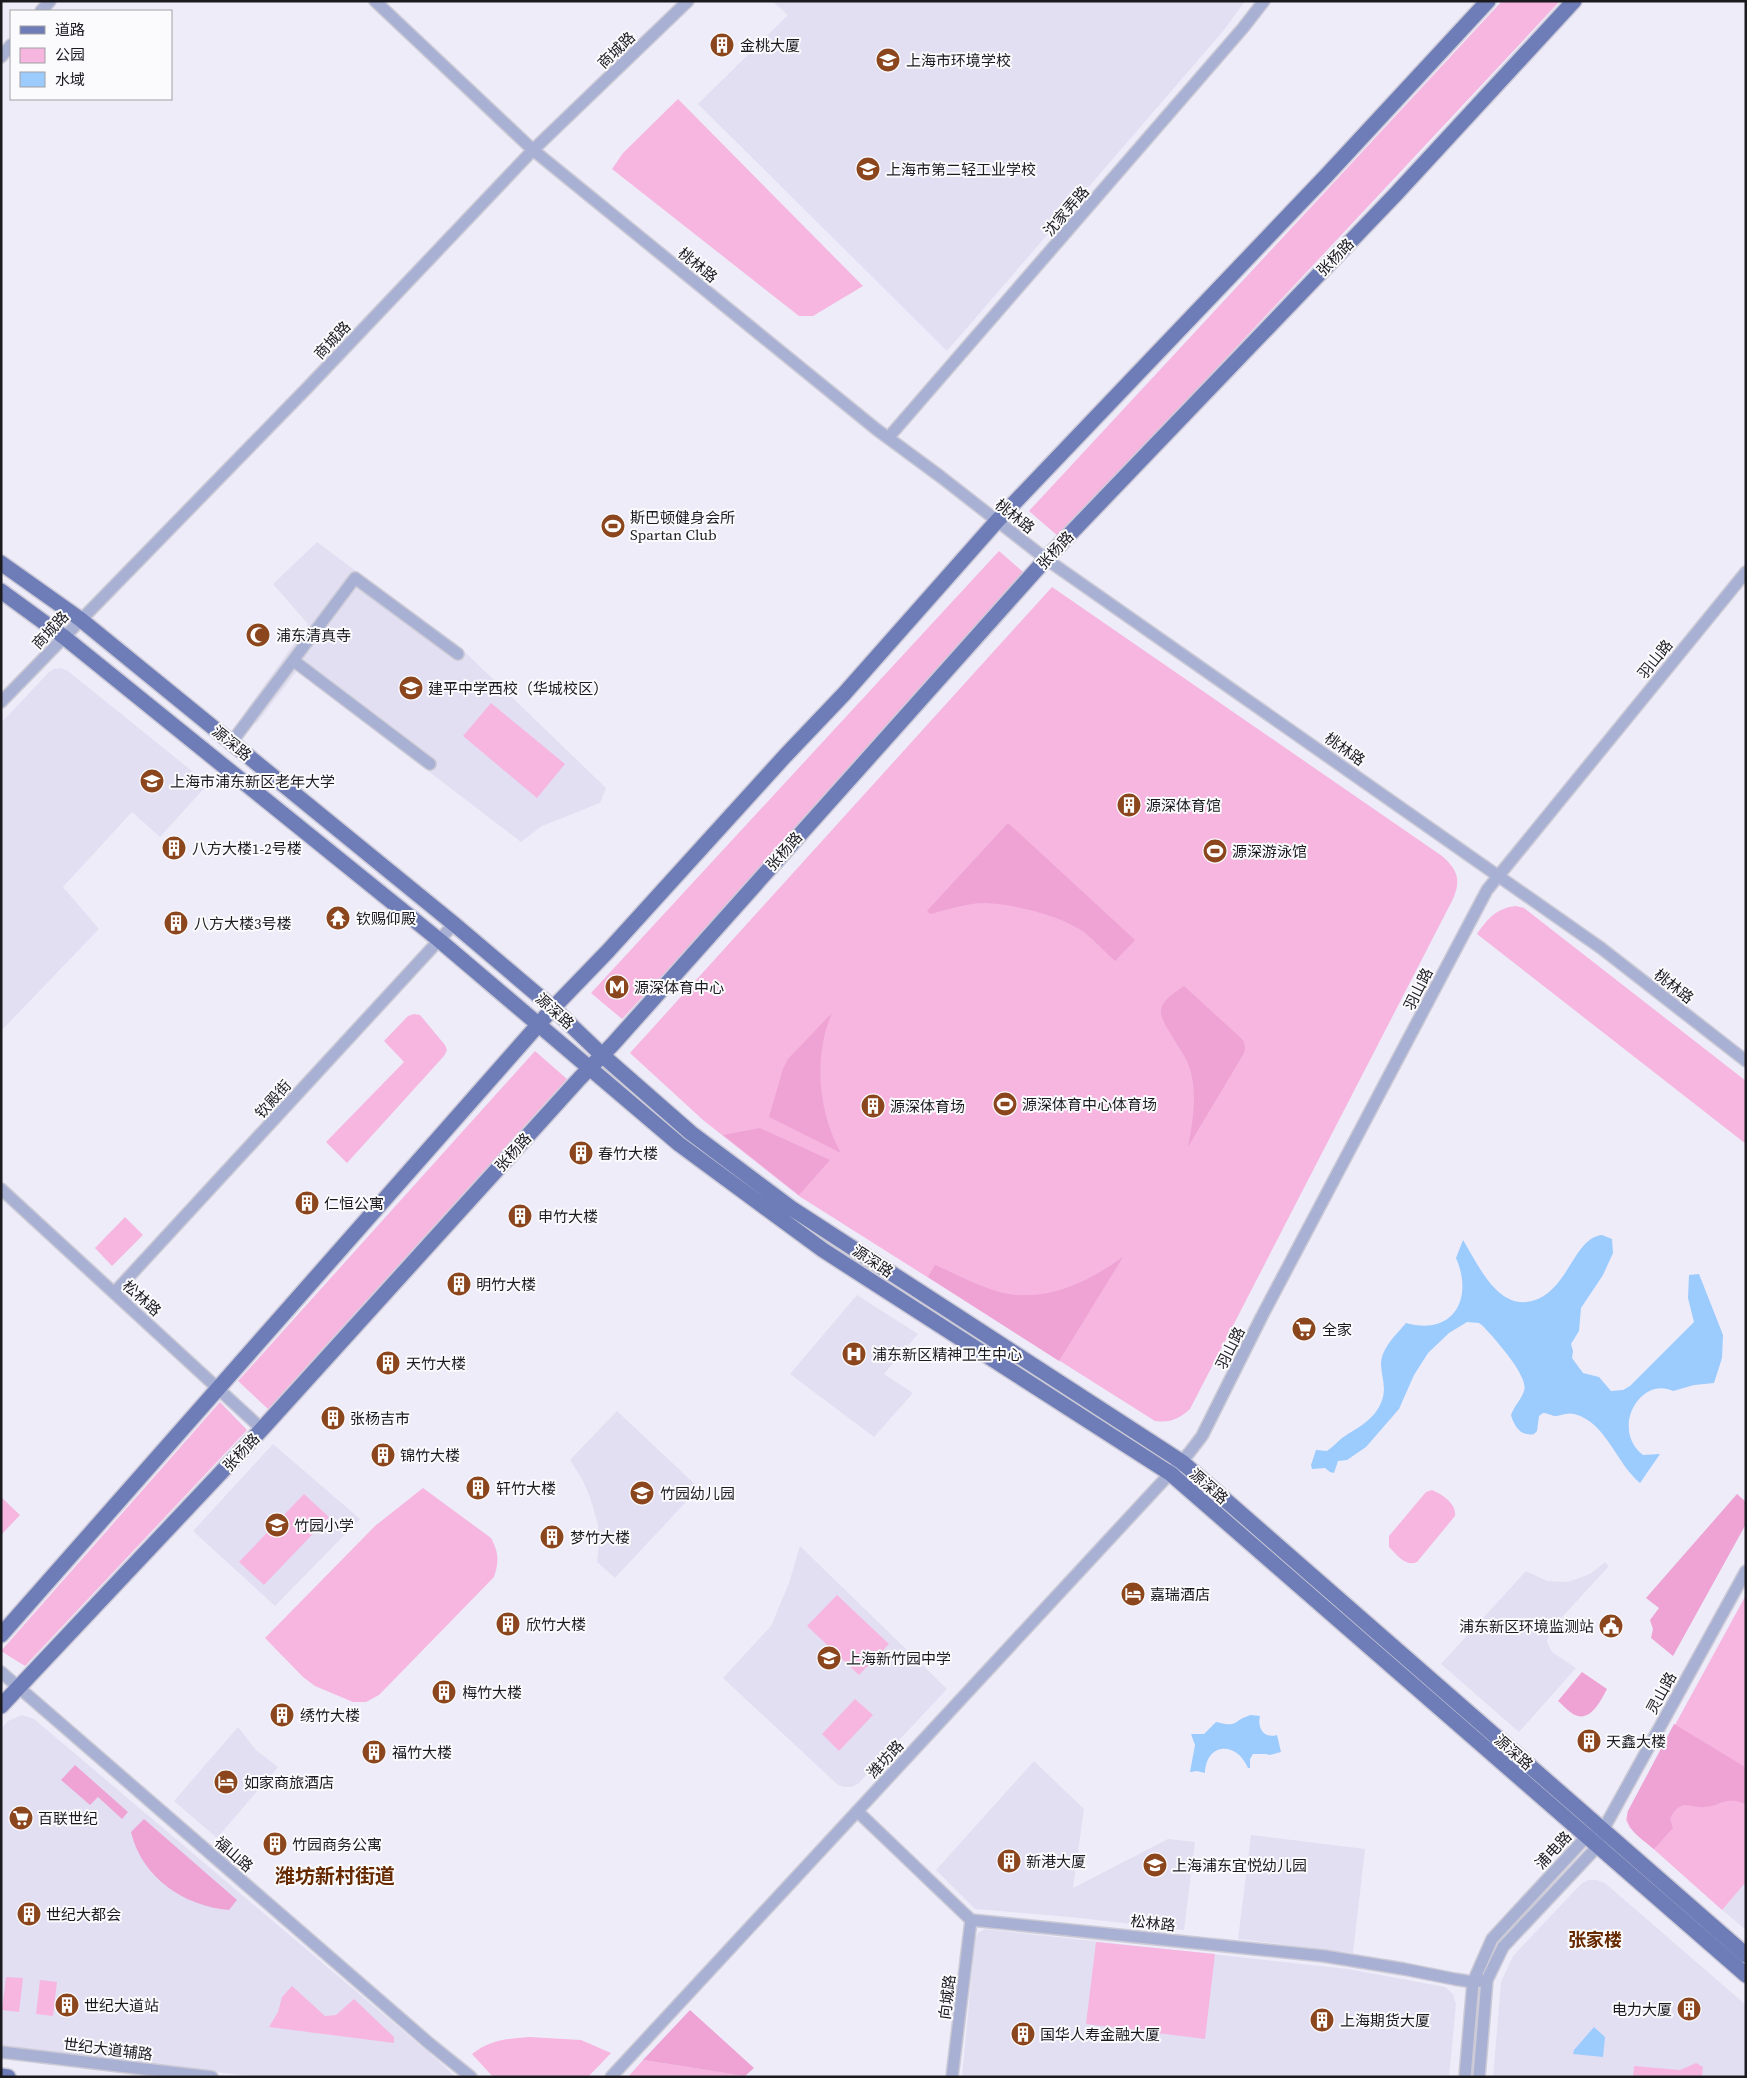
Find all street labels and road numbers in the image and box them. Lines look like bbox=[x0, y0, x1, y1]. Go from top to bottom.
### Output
street label: 商城路 bbox=[593, 27, 639, 73]
street label: 沈家弄路 bbox=[1038, 181, 1094, 241]
street label: 张杨路 bbox=[1312, 234, 1358, 280]
street label: 桃林路 bbox=[674, 243, 722, 287]
street label: 商城路 bbox=[309, 316, 355, 364]
street label: 桃林路 bbox=[991, 494, 1039, 538]
street label: 张杨路 bbox=[1032, 526, 1078, 574]
street label: 商城路 bbox=[27, 606, 73, 654]
street label: 羽山路 bbox=[1633, 635, 1677, 683]
street label: 源深路 bbox=[208, 721, 256, 765]
street label: 桃林路 bbox=[1321, 727, 1369, 771]
street label: 张杨路 bbox=[761, 827, 807, 875]
street label: 羽山路 bbox=[1398, 964, 1438, 1014]
street label: 桃林路 bbox=[1650, 964, 1698, 1008]
street label: 源深路 bbox=[531, 988, 579, 1034]
street label: 钦殿街 bbox=[250, 1075, 296, 1123]
street label: 张杨路 bbox=[490, 1128, 536, 1176]
street label: 源深路 bbox=[848, 1240, 898, 1282]
street label: 松林路 bbox=[118, 1275, 166, 1321]
street label: 羽山路 bbox=[1210, 1323, 1250, 1373]
street label: 张杨路 bbox=[218, 1428, 264, 1476]
street label: 源深路 bbox=[1185, 1463, 1233, 1509]
street label: 灵山路 bbox=[1641, 1668, 1681, 1718]
street label: 源深路 bbox=[1490, 1729, 1538, 1775]
street label: 潍坊路 bbox=[862, 1735, 908, 1783]
street label: 浦电路 bbox=[1530, 1826, 1576, 1874]
street label: 福山路 bbox=[210, 1831, 258, 1877]
street label: 松林路 bbox=[1130, 1910, 1176, 1936]
street label: 向城路 bbox=[934, 1973, 960, 2021]
street label: 世纪大道辅路 bbox=[62, 2033, 154, 2065]

